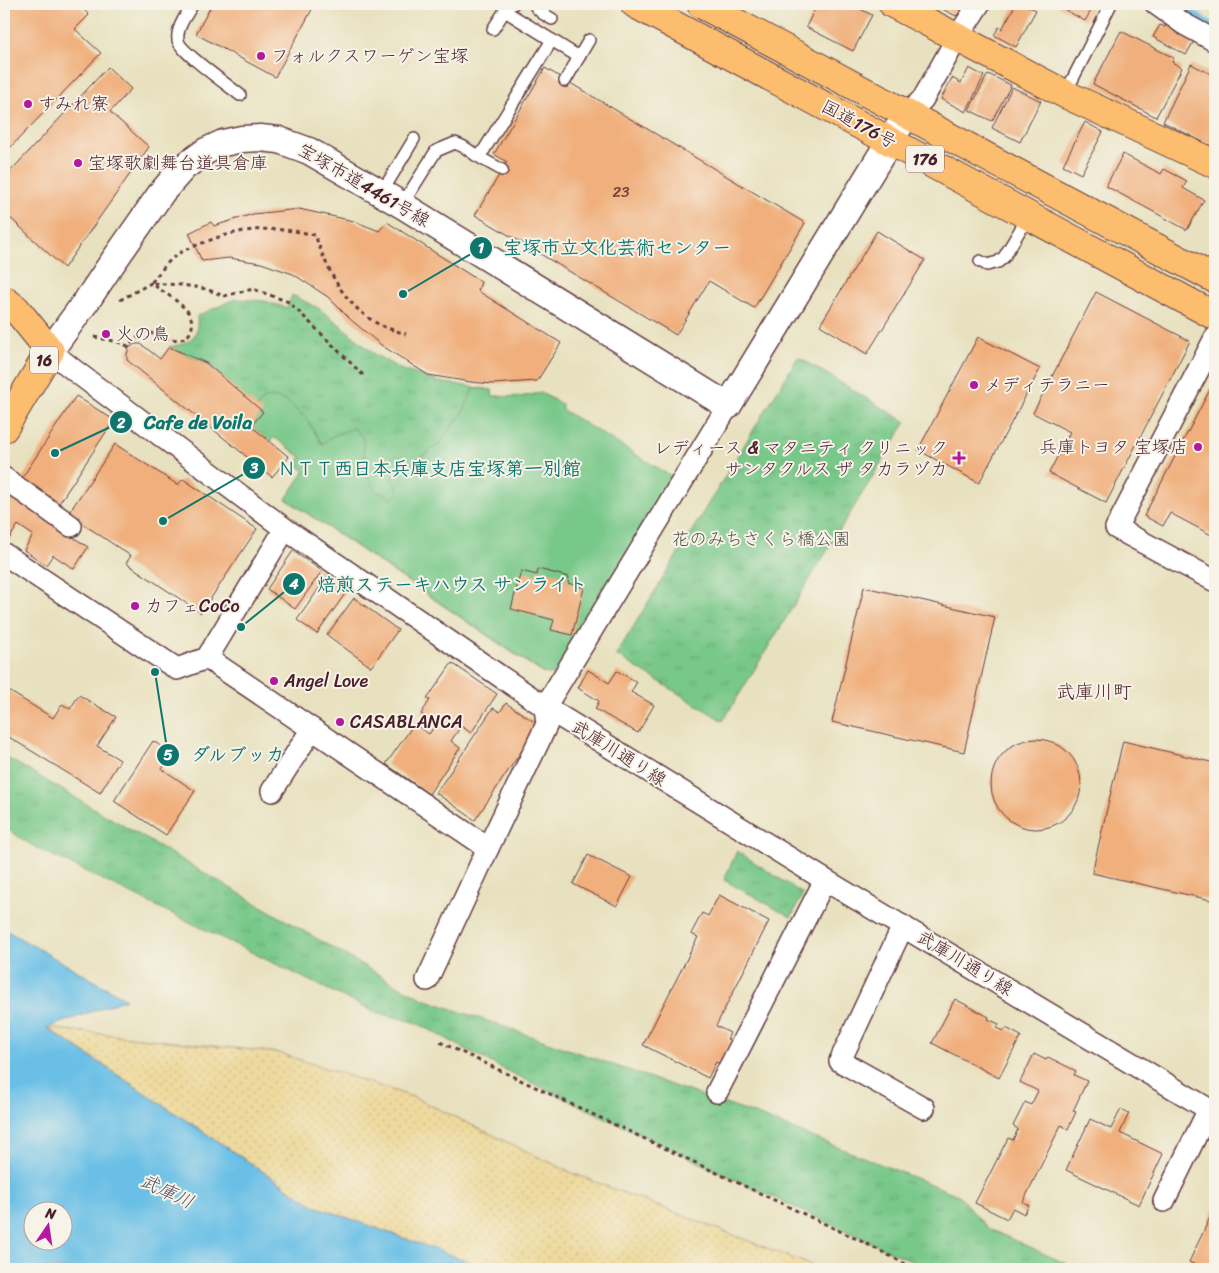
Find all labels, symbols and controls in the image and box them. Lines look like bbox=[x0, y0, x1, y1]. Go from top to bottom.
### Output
place label: フォルクスワーゲン宝塚 bbox=[271, 40, 469, 72]
marker: フォルクスワーゲン宝塚 bbox=[255, 50, 267, 62]
place label: すみれ寮 bbox=[38, 88, 109, 120]
street label: 国道176号 bbox=[815, 91, 903, 157]
marker: すみれ寮 bbox=[22, 98, 34, 110]
street label: 宝塚市道4461号線 bbox=[292, 134, 436, 236]
road number: 176 bbox=[906, 146, 944, 172]
place label: 宝塚歌劇舞台道具倉庫 bbox=[88, 147, 268, 179]
marker: 宝塚歌劇舞台道具倉庫 bbox=[72, 157, 84, 169]
house number: 23 bbox=[613, 179, 629, 205]
callout: 宝塚市立文化芸術センター bbox=[468, 231, 741, 265]
text: 宝塚市立文化芸術センター bbox=[503, 231, 731, 264]
text: 1 bbox=[478, 235, 485, 261]
place label: 火の鳥 bbox=[116, 318, 170, 350]
marker: 火の鳥 bbox=[100, 328, 112, 340]
road number: 16 bbox=[30, 346, 58, 374]
place label: メディテラニー bbox=[984, 369, 1110, 401]
marker: メディテラニー bbox=[968, 379, 980, 391]
callout: Cafe de Voila bbox=[108, 405, 262, 439]
text: Cafe de Voila bbox=[143, 406, 253, 439]
text: 2 bbox=[116, 410, 126, 436]
place label: 兵庫トヨタ 宝塚店 bbox=[1039, 431, 1188, 463]
place label: レディース & マタニティ クリニック サンタクルス ザ タカラヅカ bbox=[654, 432, 948, 485]
marker: 兵庫トヨタ 宝塚店 bbox=[1192, 441, 1204, 453]
callout: ＮＴＴ西日本兵庫支店宝塚第一別館 bbox=[242, 451, 591, 485]
marker: レディース & マタニティ クリニック サンタクルス ザ タカラヅカ bbox=[952, 451, 966, 465]
text: ＮＴＴ西日本兵庫支店宝塚第一別館 bbox=[277, 452, 581, 485]
text: 3 bbox=[249, 455, 259, 481]
park label: 花のみちさくら橋公園 bbox=[671, 523, 851, 555]
callout: 焙煎ステーキハウス サンライト bbox=[282, 567, 597, 601]
text: 焙煎ステーキハウス サンライト bbox=[317, 568, 587, 601]
text: 4 bbox=[288, 571, 299, 597]
place label: カフェCoCo bbox=[145, 590, 240, 622]
marker: カフェCoCo bbox=[129, 600, 141, 612]
place label: Angel Love bbox=[283, 665, 368, 697]
marker: Angel Love bbox=[268, 675, 280, 687]
district label: 武庫川町 bbox=[1056, 675, 1132, 708]
place label: CASABLANCA bbox=[350, 706, 463, 738]
street label: 武庫川通り線 bbox=[565, 711, 673, 795]
marker: CASABLANCA bbox=[334, 716, 346, 728]
callout: ダルブッカ bbox=[156, 738, 296, 772]
text: ダルブッカ bbox=[191, 738, 285, 771]
text: 5 bbox=[163, 742, 173, 768]
street label: 武庫川通り線 bbox=[910, 921, 1020, 1005]
water label: 武庫川 bbox=[134, 1164, 200, 1218]
north arrow bbox=[22, 1200, 72, 1250]
text: N bbox=[42, 1200, 59, 1227]

